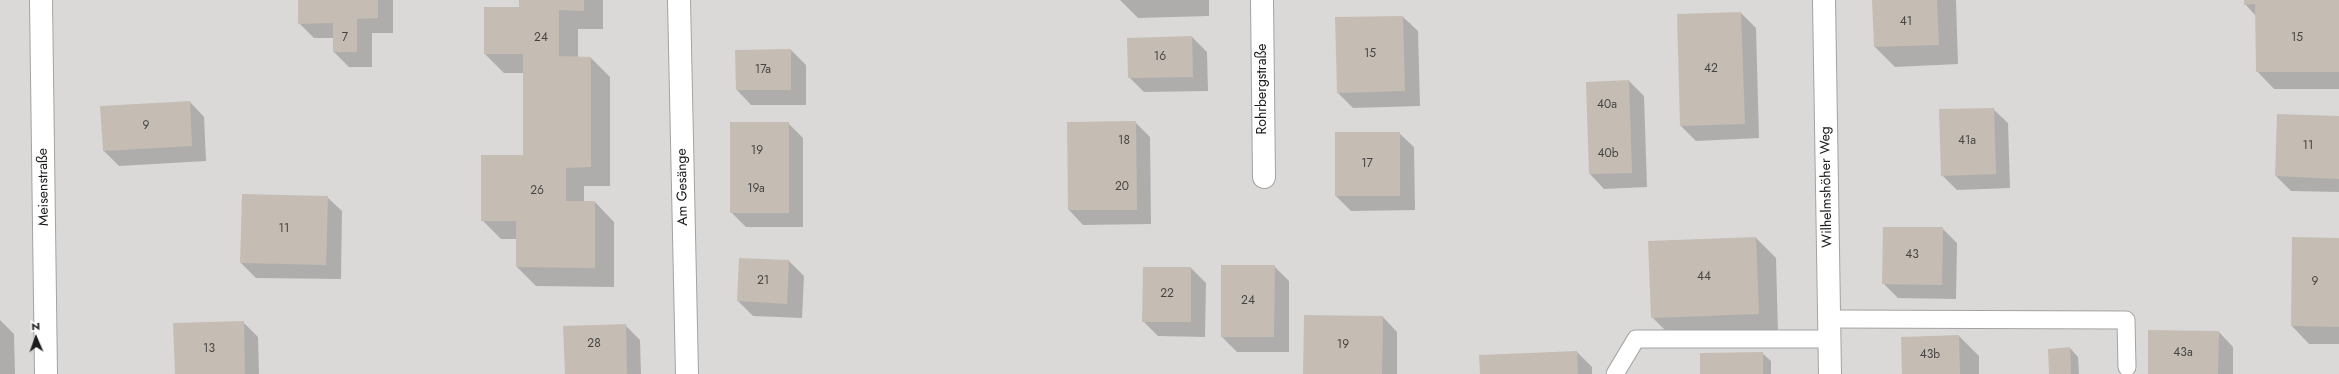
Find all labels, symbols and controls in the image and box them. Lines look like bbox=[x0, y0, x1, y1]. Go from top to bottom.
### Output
house number: 41 bbox=[1900, 15, 1912, 29]
house number: 7 bbox=[342, 31, 348, 45]
house number: 24 bbox=[534, 31, 548, 45]
house number: 15 bbox=[2291, 31, 2303, 45]
street label: Rohrbergstraße bbox=[1255, 43, 1271, 135]
house number: 15 bbox=[1364, 47, 1376, 61]
house number: 16 bbox=[1154, 50, 1166, 64]
house number: 42 bbox=[1704, 62, 1718, 76]
house number: 17a bbox=[755, 63, 771, 77]
house number: 40a bbox=[1597, 98, 1617, 112]
house number: 9 bbox=[143, 119, 149, 133]
street label: Wilhelmshöher Weg bbox=[1818, 126, 1836, 248]
house number: 18 bbox=[1118, 134, 1130, 148]
house number: 41a bbox=[1958, 134, 1976, 148]
house number: 11 bbox=[2303, 139, 2313, 153]
house number: 19 bbox=[751, 144, 763, 158]
house number: 40b bbox=[1597, 147, 1619, 161]
street label: Meisenstraße bbox=[35, 148, 53, 226]
street label: Am Gesänge bbox=[674, 148, 692, 226]
house number: 17 bbox=[1361, 157, 1373, 171]
house number: 20 bbox=[1115, 180, 1129, 194]
house number: 19a bbox=[747, 182, 765, 196]
house number: 26 bbox=[530, 184, 544, 198]
house number: 11 bbox=[279, 222, 289, 236]
house number: 43 bbox=[1905, 248, 1919, 262]
house number: 44 bbox=[1697, 270, 1711, 284]
house number: 21 bbox=[757, 274, 769, 288]
house number: 9 bbox=[2312, 275, 2318, 289]
house number: 22 bbox=[1160, 287, 1174, 301]
house number: 24 bbox=[1241, 294, 1255, 308]
north arrow bbox=[16, 318, 56, 358]
text: N bbox=[31, 318, 40, 334]
house number: 28 bbox=[587, 337, 601, 351]
house number: 19 bbox=[1337, 338, 1349, 352]
house number: 13 bbox=[203, 342, 215, 356]
house number: 43a bbox=[2173, 346, 2193, 360]
house number: 43b bbox=[1920, 348, 1940, 362]

